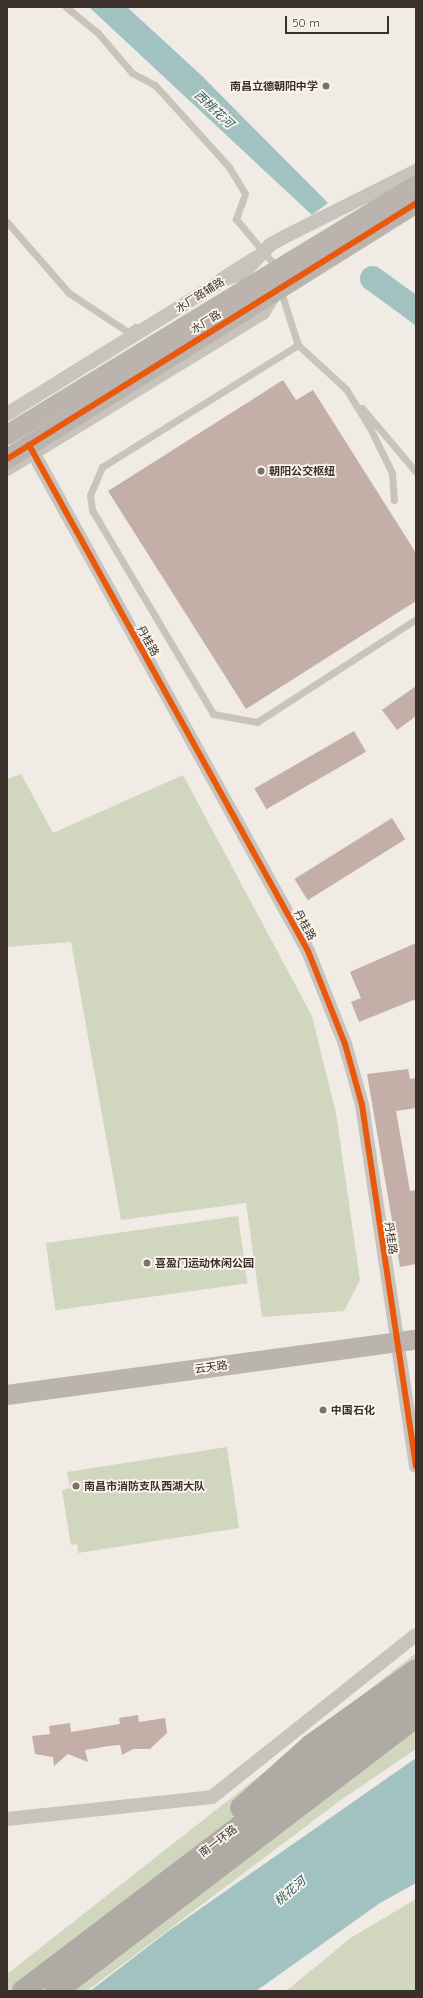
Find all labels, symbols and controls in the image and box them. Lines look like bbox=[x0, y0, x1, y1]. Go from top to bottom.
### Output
scale bar bbox=[287, 8, 391, 34]
text: 50 m bbox=[292, 15, 320, 30]
place label: 南昌立德朝阳中学 bbox=[230, 79, 318, 93]
marker: 南昌立德朝阳中学 bbox=[321, 81, 331, 91]
water label: 西桃花河 bbox=[192, 87, 236, 131]
street label: 水厂路辅路 bbox=[173, 275, 227, 315]
street label: 水厂路 bbox=[189, 308, 223, 336]
place label: 朝阳公交枢纽 bbox=[269, 464, 335, 478]
marker: 朝阳公交枢纽 bbox=[256, 466, 266, 476]
street label: 丹桂路 bbox=[134, 623, 162, 659]
street label: 丹桂路 bbox=[291, 907, 319, 943]
street label: 丹桂路 bbox=[382, 1221, 400, 1255]
place label: 喜盈门运动休闲公园 bbox=[155, 1256, 254, 1270]
marker: 喜盈门运动休闲公园 bbox=[142, 1258, 152, 1268]
street label: 云天路 bbox=[194, 1358, 228, 1376]
place label: 中国石化 bbox=[331, 1403, 375, 1417]
marker: 中国石化 bbox=[318, 1405, 328, 1415]
place label: 南昌市消防支队西湖大队 bbox=[84, 1479, 205, 1493]
marker: 南昌市消防支队西湖大队 bbox=[71, 1481, 81, 1491]
street label: 南一环路 bbox=[196, 1822, 240, 1860]
water label: 桃花河 bbox=[272, 1874, 308, 1908]

